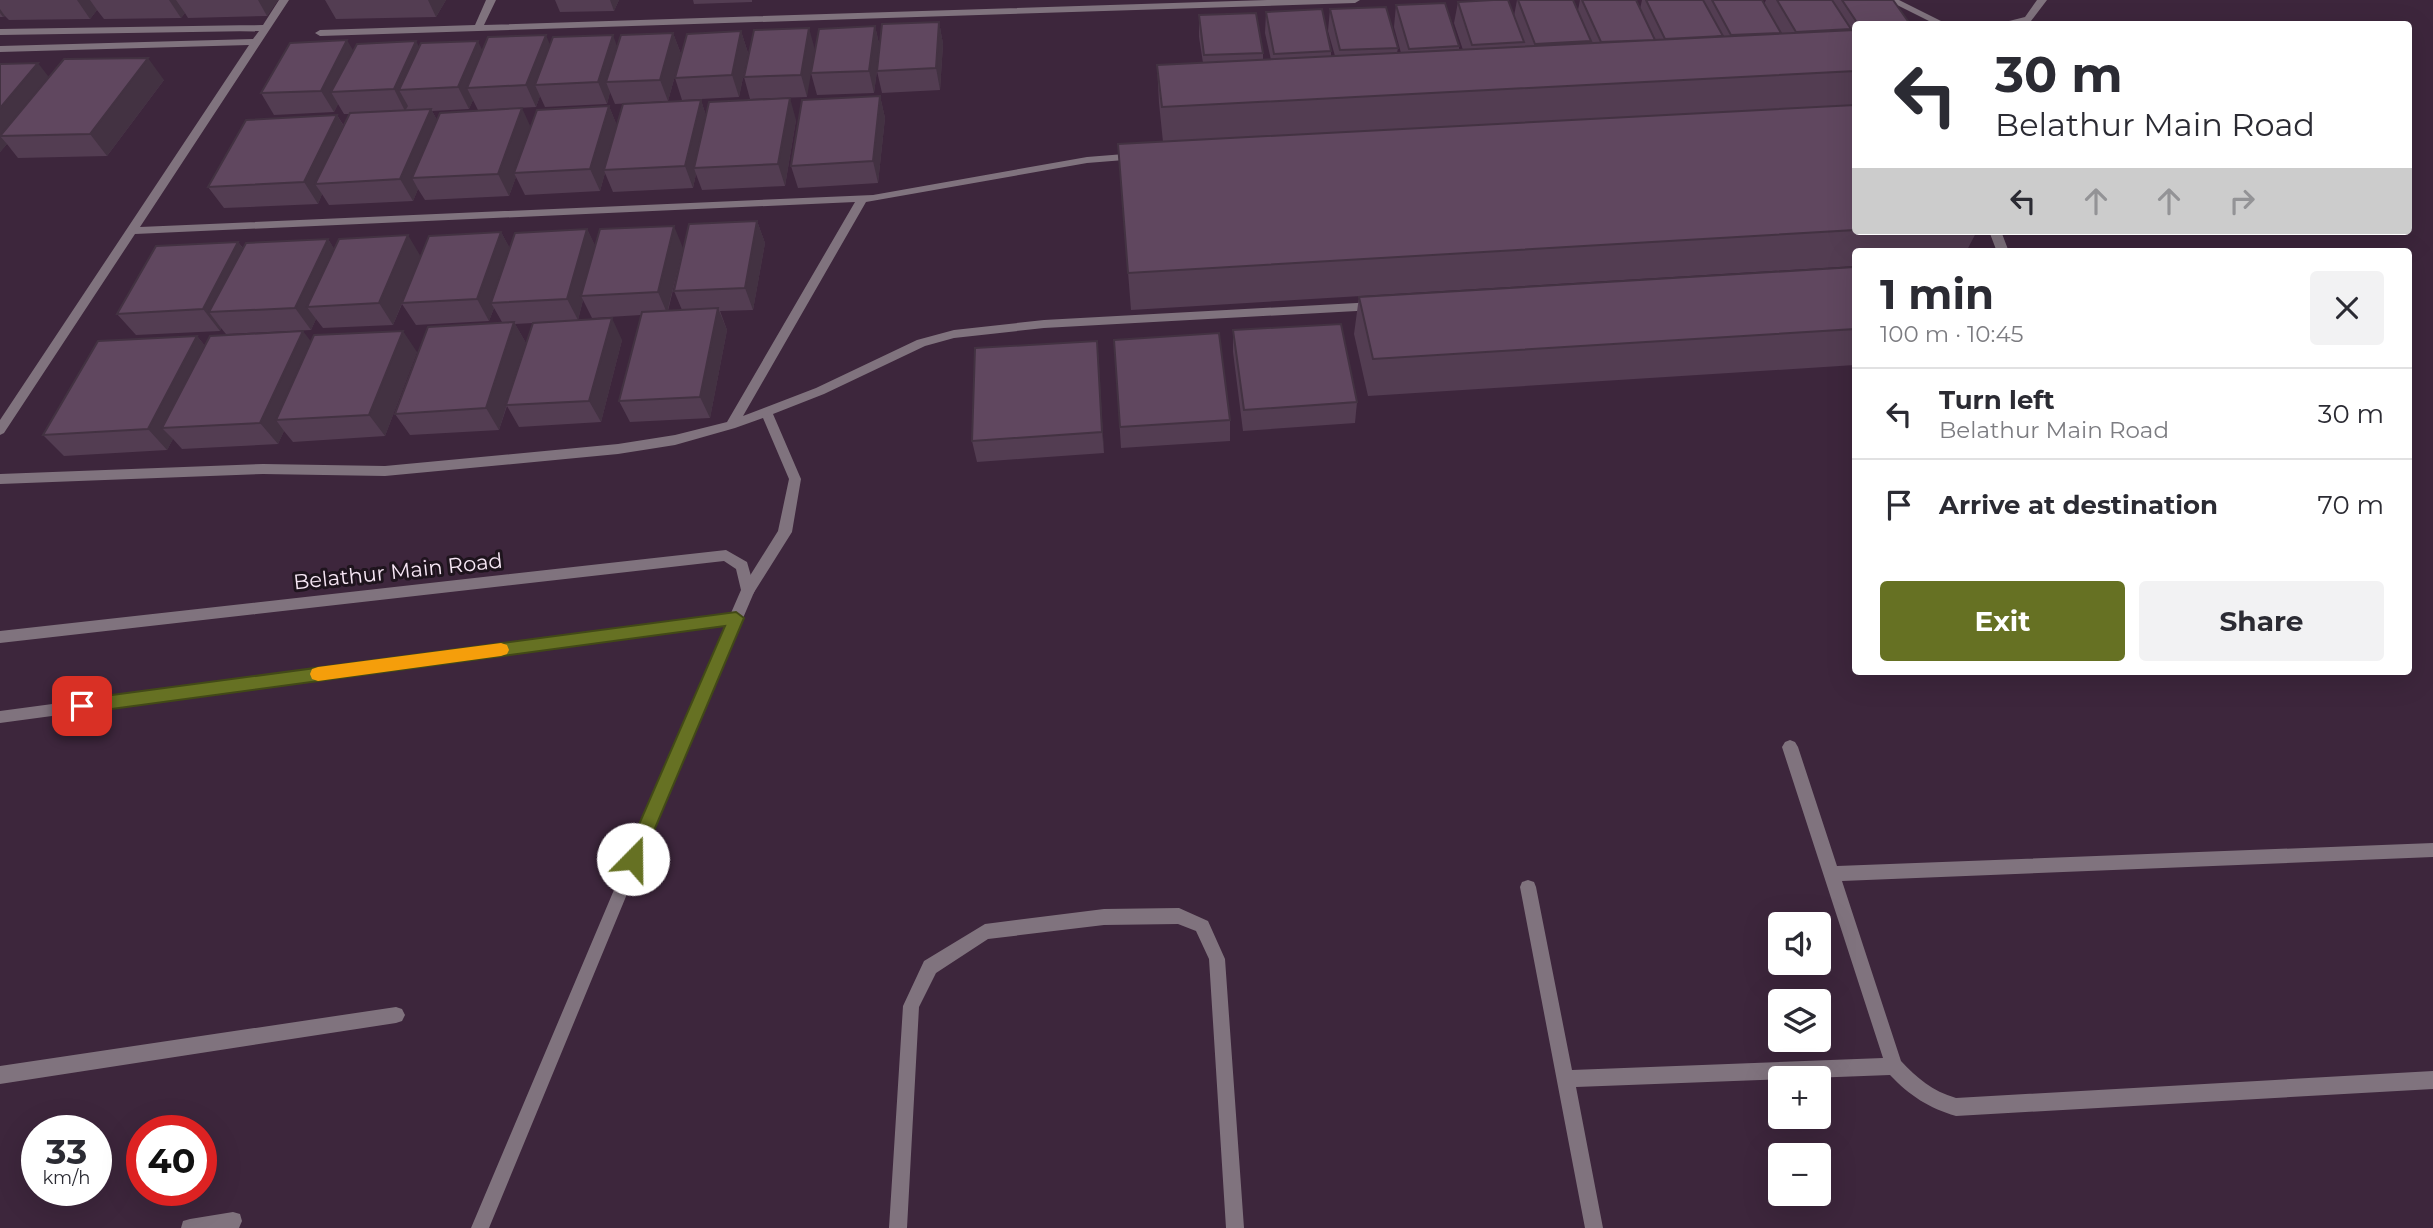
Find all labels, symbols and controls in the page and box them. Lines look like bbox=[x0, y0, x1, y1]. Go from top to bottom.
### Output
text: 30 m bbox=[1995, 45, 2123, 104]
icon: left bbox=[1880, 49, 1971, 140]
text: Belathur Main Road bbox=[1995, 105, 2315, 144]
icon: left bbox=[2004, 182, 2042, 220]
icon: ahead bbox=[2077, 182, 2115, 220]
icon: ahead bbox=[2150, 182, 2188, 220]
icon: right bbox=[2223, 182, 2261, 220]
text: 1 min bbox=[1880, 268, 1994, 320]
button: close bbox=[2310, 271, 2384, 345]
text: 100 m · 10:45 bbox=[1880, 320, 2024, 348]
text: Turn left bbox=[1939, 384, 2055, 416]
icon: left bbox=[1880, 395, 1918, 433]
text: 30 m bbox=[2318, 398, 2384, 430]
text: Belathur Main Road bbox=[1939, 416, 2169, 444]
icon: arrive bbox=[1880, 486, 1918, 524]
text: Arrive at destination bbox=[1939, 489, 2218, 521]
text: 70 m bbox=[2318, 489, 2384, 521]
street label: Belathur Main Road bbox=[292, 548, 504, 594]
button: Exit bbox=[1880, 581, 2125, 661]
button: Share bbox=[2139, 581, 2384, 661]
pin bbox=[52, 676, 112, 736]
icon: arrive bbox=[63, 687, 101, 725]
position arrow bbox=[596, 822, 670, 896]
map controls bbox=[1768, 912, 1831, 1206]
button: sound bbox=[1768, 912, 1831, 975]
button: layers bbox=[1768, 989, 1831, 1052]
button: + bbox=[1768, 1066, 1831, 1129]
speed limit sign: 40 bbox=[126, 1115, 217, 1206]
text: 33 bbox=[46, 1130, 87, 1173]
button: − bbox=[1768, 1143, 1831, 1206]
text: km/h bbox=[42, 1167, 91, 1189]

